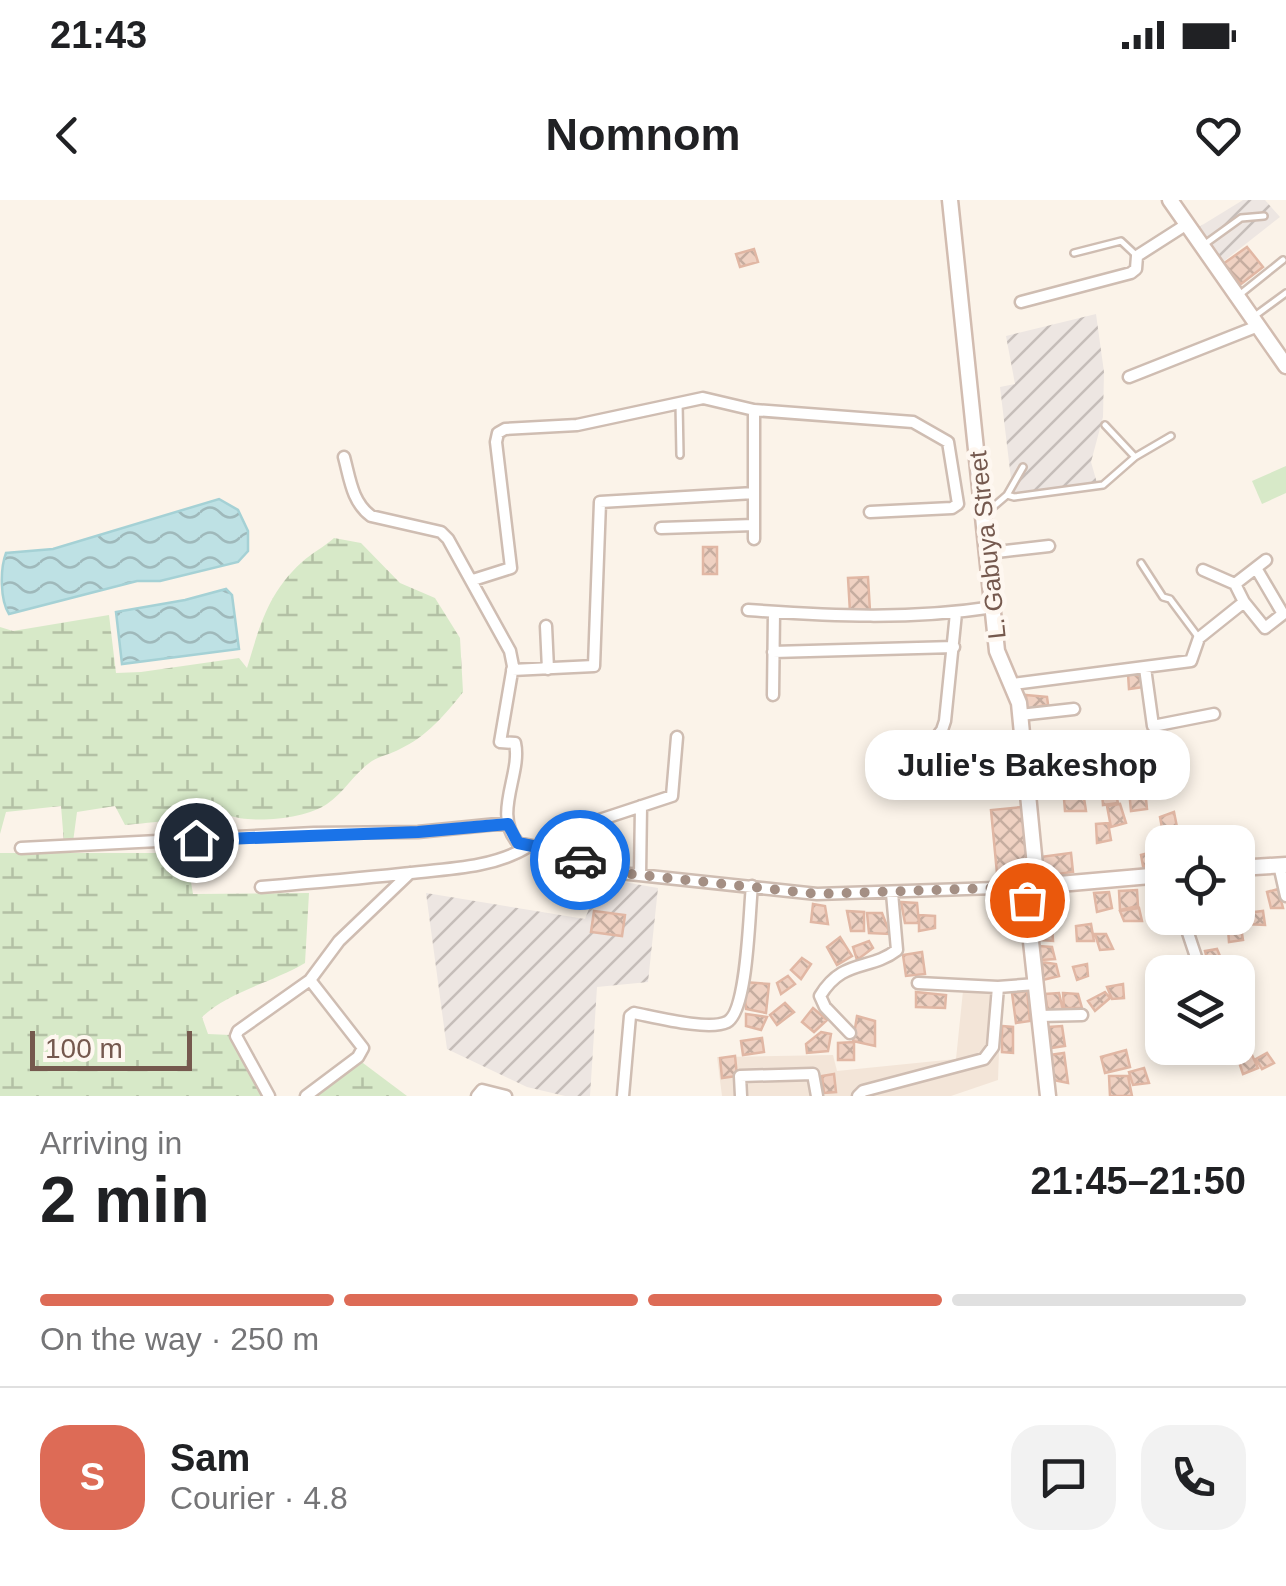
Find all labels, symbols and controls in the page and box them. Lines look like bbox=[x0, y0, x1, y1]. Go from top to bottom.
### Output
text: 21:43 bbox=[50, 14, 147, 56]
icon: back bbox=[40, 108, 95, 163]
icon: heart bbox=[1191, 108, 1246, 163]
text: Nomnom bbox=[546, 109, 741, 160]
street label: L. Gabuya Street bbox=[963, 450, 1011, 640]
callout: Julie's Bakeshop bbox=[864, 730, 1190, 800]
text: Julie's Bakeshop bbox=[897, 747, 1158, 783]
pin bbox=[154, 798, 239, 883]
courier bbox=[530, 810, 630, 910]
icon: home bbox=[169, 813, 224, 868]
map controls bbox=[1145, 825, 1255, 1065]
button: locate bbox=[1145, 825, 1255, 935]
icon: car bbox=[553, 833, 608, 888]
pin bbox=[985, 858, 1070, 943]
icon: bag bbox=[1000, 873, 1055, 928]
button: layers bbox=[1145, 955, 1255, 1065]
scale bar bbox=[30, 1026, 192, 1070]
text: 100 m bbox=[45, 1033, 123, 1064]
text: Arriving in bbox=[40, 1125, 182, 1161]
text: 21:45–21:50 bbox=[1030, 1160, 1246, 1202]
text: 2 min bbox=[40, 1163, 210, 1236]
text: On the way · 250 m bbox=[40, 1321, 319, 1357]
button: chat bbox=[1011, 1425, 1116, 1530]
button: phone bbox=[1141, 1425, 1246, 1530]
text: Sam bbox=[170, 1437, 250, 1479]
text: S bbox=[80, 1456, 105, 1498]
text: Courier · 4.8 bbox=[170, 1480, 348, 1516]

